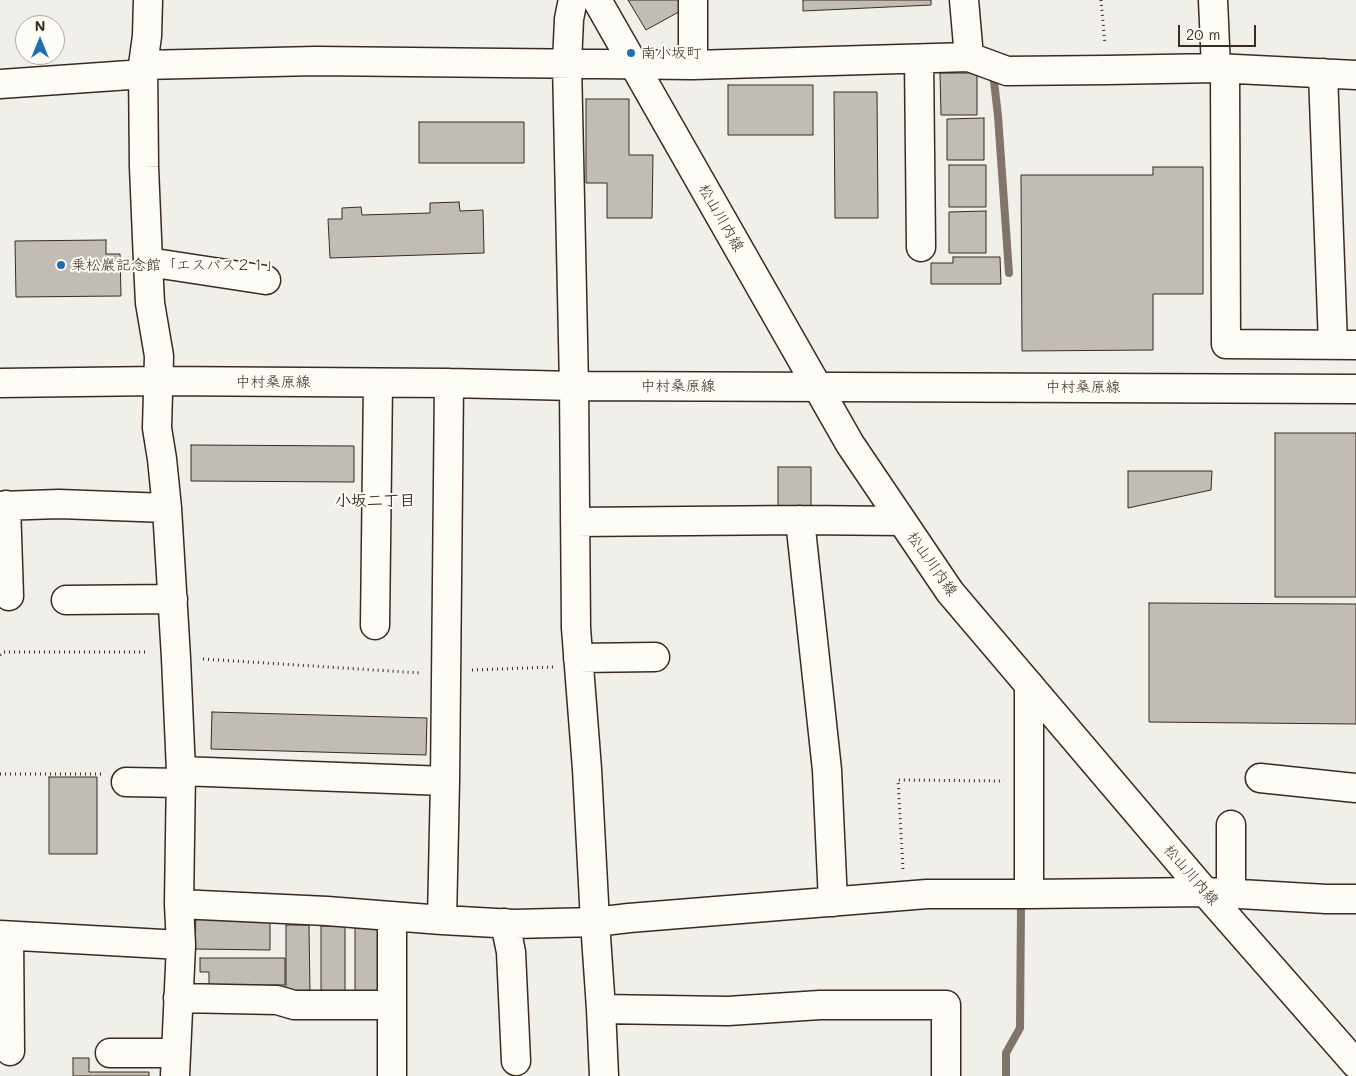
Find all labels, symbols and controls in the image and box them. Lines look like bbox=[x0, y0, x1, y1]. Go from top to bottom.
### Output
north arrow bbox=[15, 15, 65, 65]
scale bar bbox=[1181, 15, 1258, 47]
text: N bbox=[35, 16, 45, 35]
text: 20 m bbox=[1186, 24, 1220, 44]
place label: 南小坂町 bbox=[641, 44, 701, 62]
marker: 南小坂町 bbox=[625, 47, 637, 59]
street label: 松山川内線 bbox=[694, 181, 748, 255]
place label: 乗松巖記念館「エスパス２１」 bbox=[71, 256, 281, 274]
marker: 乗松巖記念館「エスパス２１」 bbox=[55, 259, 67, 271]
street label: 中村桑原線 bbox=[236, 373, 310, 391]
street label: 中村桑原線 bbox=[641, 377, 715, 395]
street label: 中村桑原線 bbox=[1046, 378, 1120, 396]
district label: 小坂二丁目 bbox=[335, 491, 415, 511]
street label: 松山川内線 bbox=[903, 528, 961, 600]
street label: 松山川内線 bbox=[1160, 841, 1222, 909]

